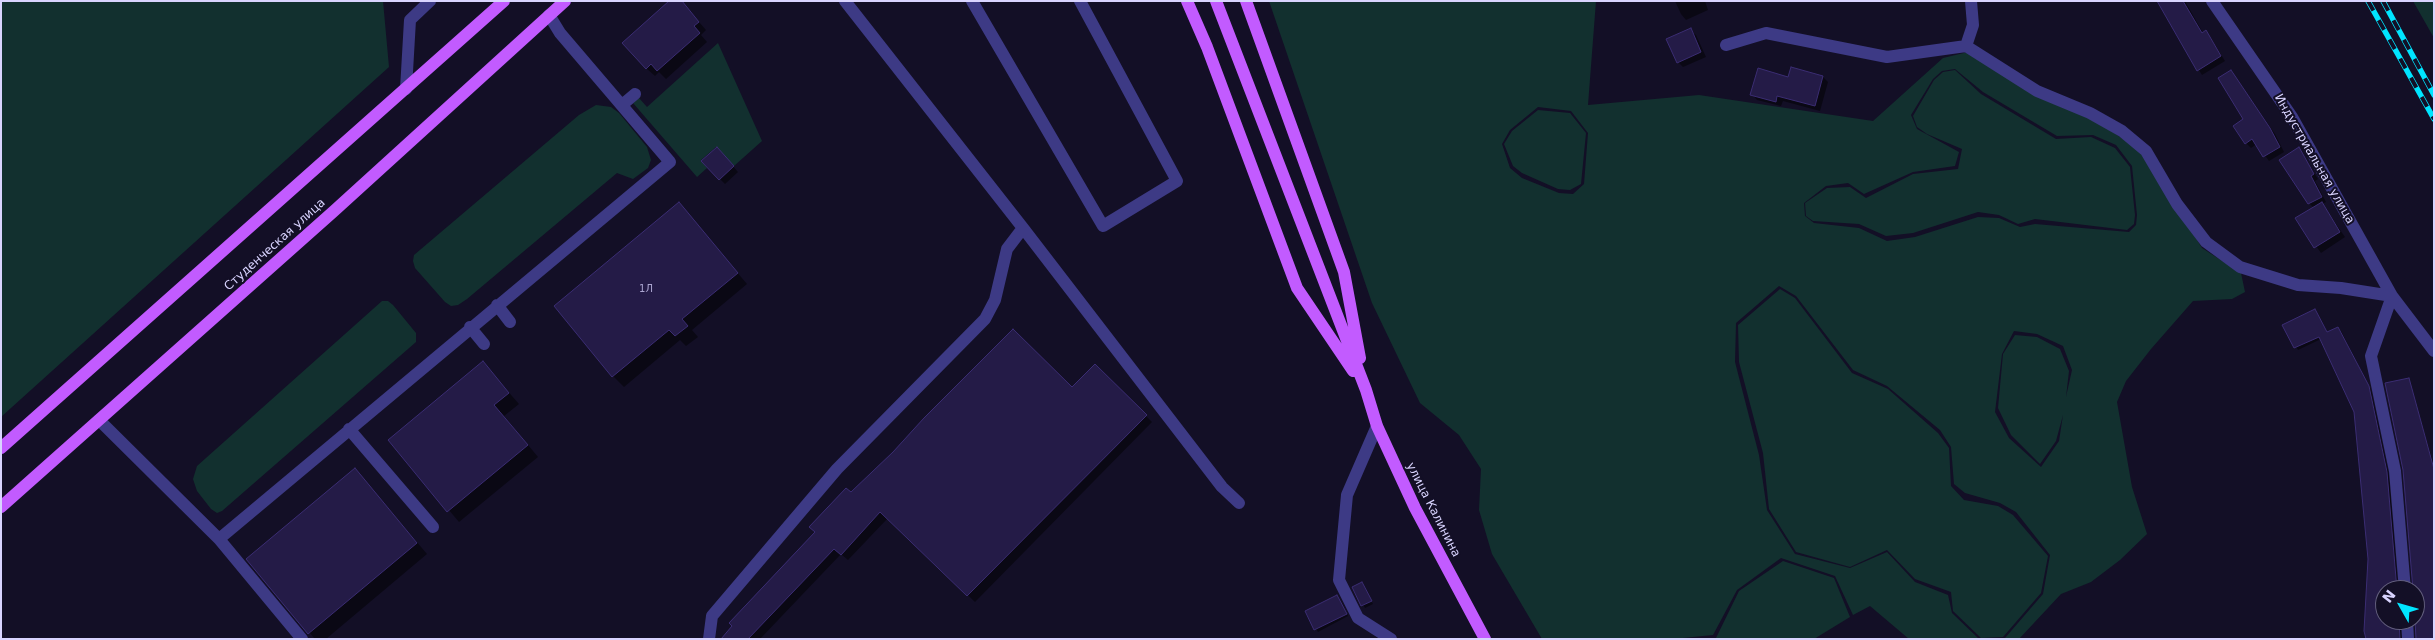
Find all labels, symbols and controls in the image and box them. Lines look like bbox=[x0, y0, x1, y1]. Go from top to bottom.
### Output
street label: Индустриальная улица bbox=[2271, 91, 2357, 227]
street label: Студенческая улица bbox=[222, 196, 328, 294]
house number: 1Л bbox=[639, 283, 653, 295]
street label: улица Калинина bbox=[1403, 460, 1463, 560]
north arrow bbox=[2375, 580, 2425, 630]
text: N bbox=[2379, 587, 2399, 606]

